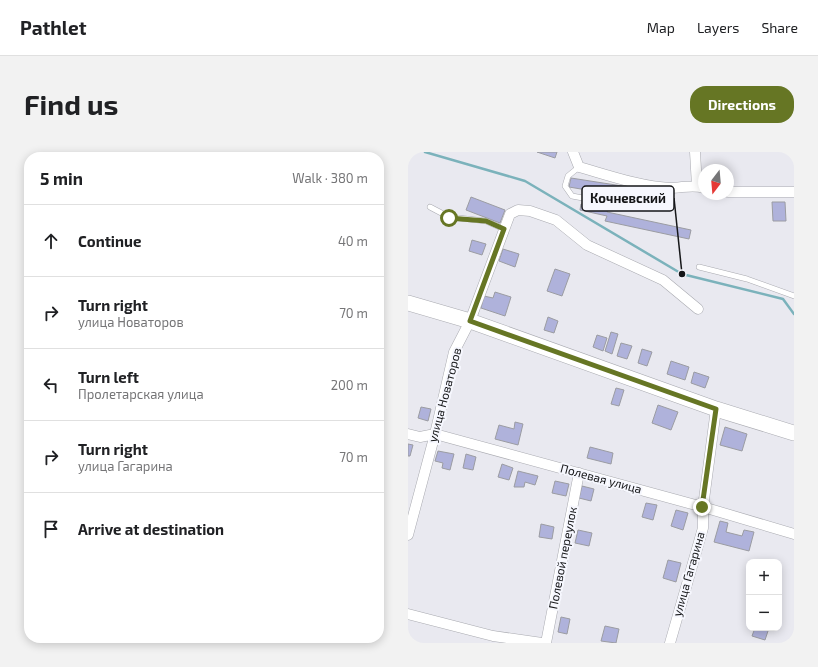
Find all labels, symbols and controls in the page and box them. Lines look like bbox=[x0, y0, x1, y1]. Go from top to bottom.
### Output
text: Pathlet bbox=[20, 16, 86, 39]
text: Map bbox=[647, 19, 675, 36]
text: Layers bbox=[697, 19, 739, 36]
text: Share bbox=[761, 19, 798, 36]
button: Directions bbox=[690, 86, 794, 123]
text: Find us bbox=[24, 87, 118, 121]
north arrow bbox=[698, 164, 734, 200]
text: 5 min bbox=[40, 168, 83, 188]
text: Walk · 380 m bbox=[292, 170, 368, 186]
callout: Кочневский bbox=[582, 186, 674, 211]
text: Кочневский bbox=[590, 190, 666, 206]
route start bbox=[440, 209, 458, 227]
icon: ahead bbox=[40, 230, 62, 252]
text: Continue bbox=[78, 232, 141, 250]
text: 40 m bbox=[338, 233, 368, 249]
text: Turn right bbox=[78, 296, 148, 314]
icon: right bbox=[40, 302, 62, 324]
text: 70 m bbox=[339, 305, 368, 321]
text: улица Новаторов bbox=[78, 314, 184, 330]
street label: улица Новаторов bbox=[425, 346, 464, 444]
text: Turn left bbox=[78, 368, 139, 386]
icon: left bbox=[40, 374, 62, 396]
text: 200 m bbox=[331, 377, 368, 393]
text: Пролетарская улица bbox=[78, 386, 204, 402]
text: Turn right bbox=[78, 440, 148, 458]
icon: right bbox=[40, 446, 62, 468]
text: 70 m bbox=[339, 449, 368, 465]
text: улица Гагарина bbox=[78, 458, 173, 474]
street label: Полевая улица bbox=[559, 460, 644, 497]
route end bbox=[693, 498, 711, 516]
street label: Полевой переулок bbox=[545, 505, 580, 610]
icon: arrive bbox=[40, 518, 62, 540]
text: Arrive at destination bbox=[78, 520, 224, 538]
street label: улица Гагарина bbox=[669, 530, 708, 618]
map controls bbox=[746, 559, 782, 631]
button: + bbox=[746, 559, 782, 595]
button: − bbox=[746, 595, 782, 631]

